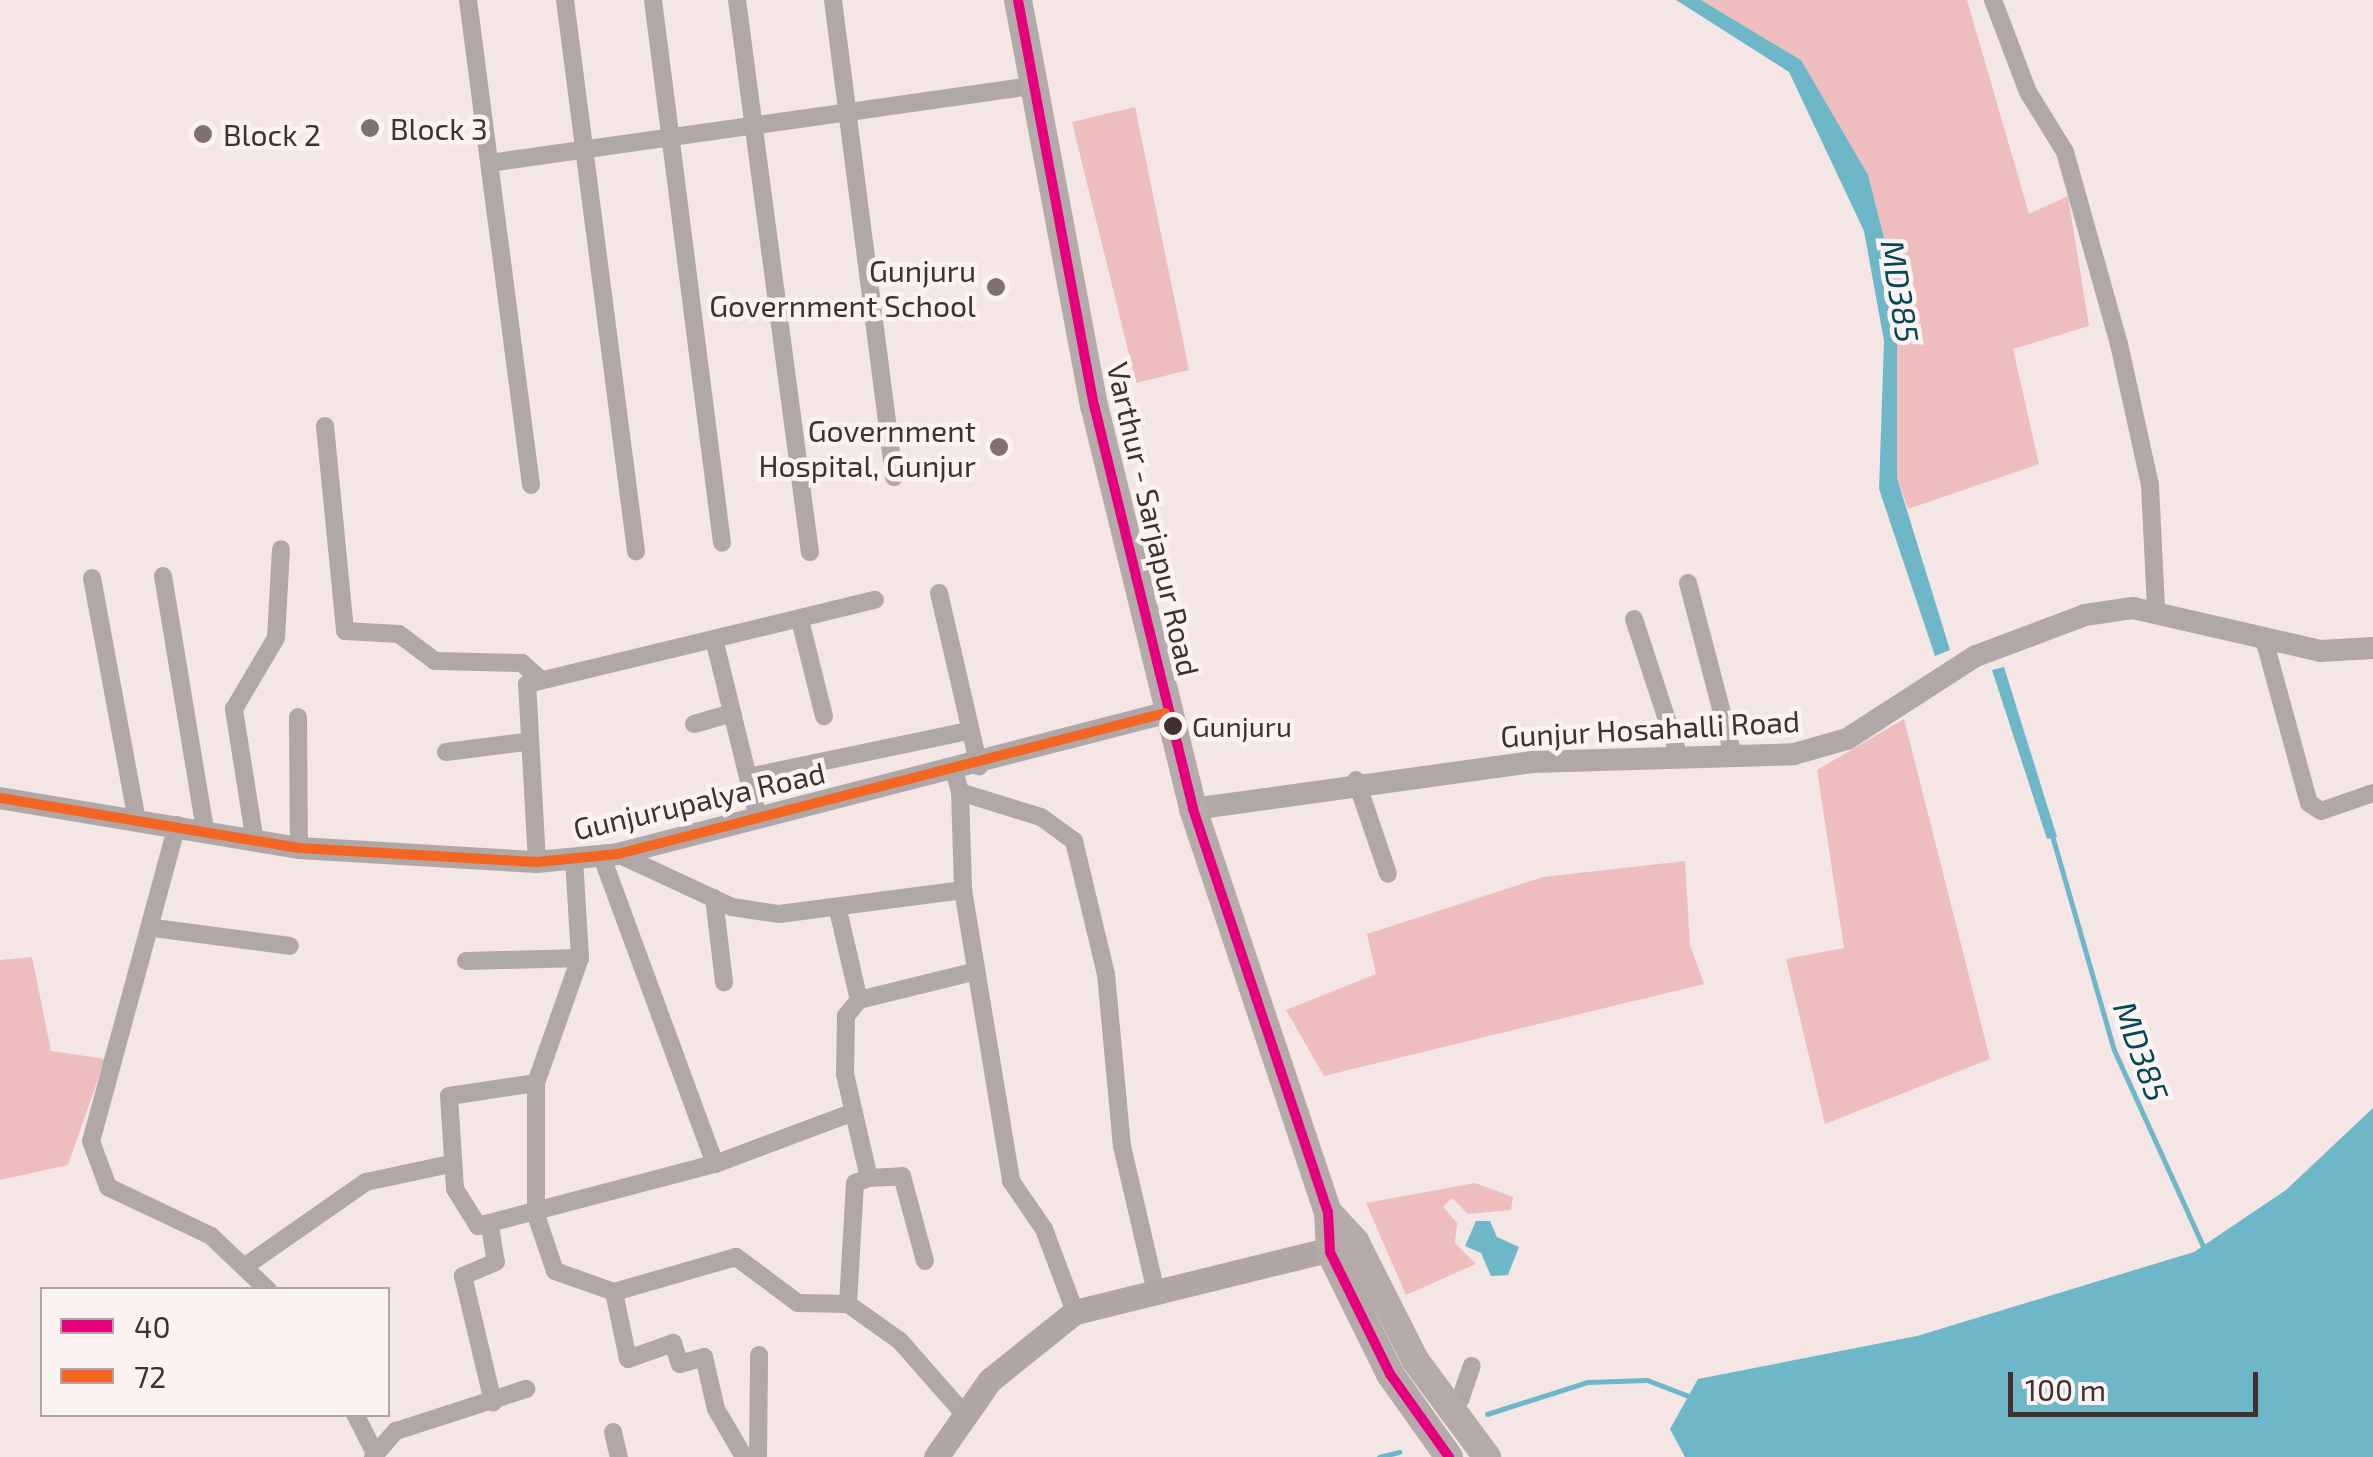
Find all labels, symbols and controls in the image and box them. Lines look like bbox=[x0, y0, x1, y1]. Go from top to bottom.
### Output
place label: Block 3 bbox=[390, 110, 488, 146]
place label: Block 2 bbox=[223, 116, 321, 152]
marker: Block 3 bbox=[359, 117, 381, 139]
marker: Block 2 bbox=[192, 123, 214, 145]
water label: MD385 bbox=[1874, 237, 1928, 345]
place label: Gunjuru Government School bbox=[709, 252, 976, 322]
marker: Gunjuru Government School bbox=[985, 276, 1007, 298]
street label: Varthur - Sarjapur Road bbox=[1100, 358, 1208, 680]
place label: Government Hospital, Gunjur bbox=[759, 412, 976, 482]
marker: Government Hospital, Gunjur bbox=[986, 434, 1012, 460]
street label: Gunjur Hosahalli Road bbox=[1499, 702, 1801, 754]
place label: Gunjuru bbox=[1192, 709, 1292, 743]
marker: Gunjuru bbox=[1163, 716, 1183, 736]
street label: Gunjurupalya Road bbox=[570, 754, 828, 846]
water label: MD385 bbox=[2106, 996, 2178, 1106]
legend bbox=[40, 1287, 390, 1417]
text: 40 bbox=[134, 1308, 171, 1344]
scale bar bbox=[2013, 1352, 2263, 1414]
text: 72 bbox=[134, 1358, 166, 1394]
text: 100 m bbox=[2025, 1371, 2106, 1407]

